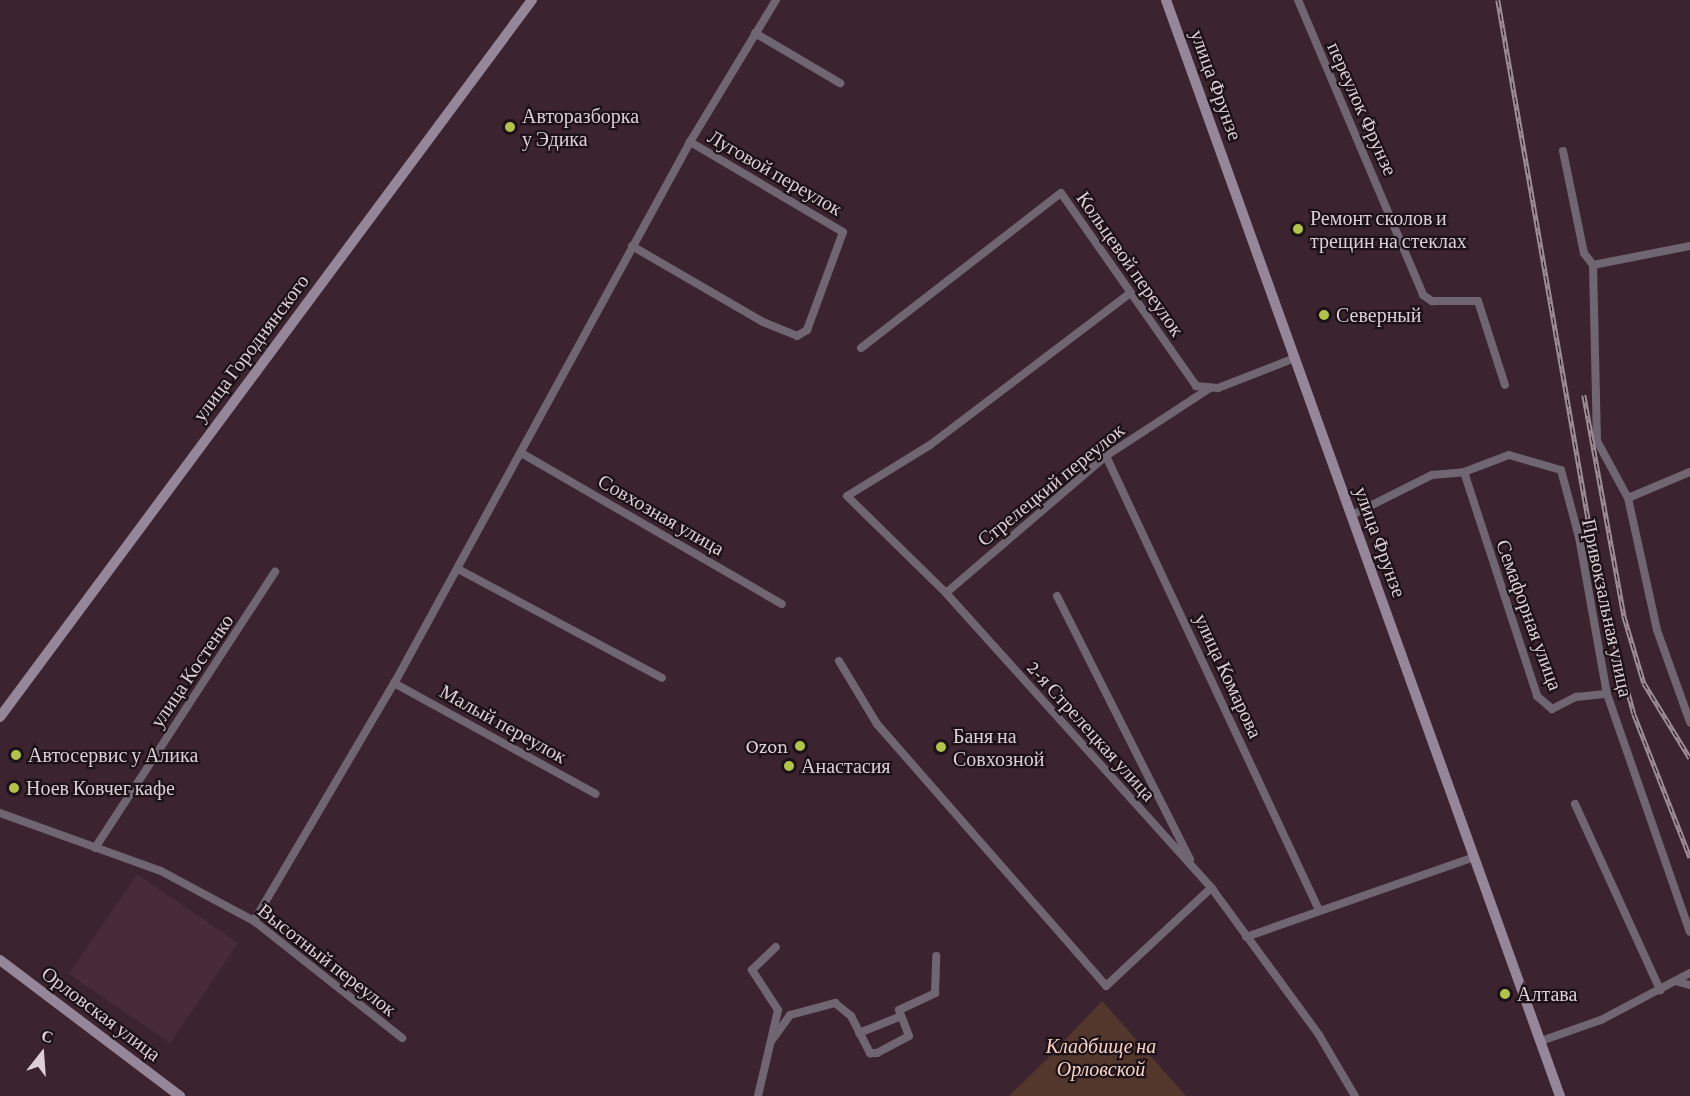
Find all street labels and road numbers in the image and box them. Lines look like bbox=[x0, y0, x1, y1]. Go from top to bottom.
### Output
street label: улица Фрунзе bbox=[1185, 26, 1247, 144]
street label: переулок Фрунзе bbox=[1322, 39, 1402, 179]
street label: Луговой переулок bbox=[703, 125, 847, 221]
street label: Кольцевой переулок bbox=[1071, 187, 1189, 341]
street label: улица Городнянского bbox=[188, 270, 314, 426]
street label: Стрелецкий переулок bbox=[973, 418, 1129, 552]
street label: Совхозная улица bbox=[594, 469, 728, 561]
street label: улица Фрунзе bbox=[1349, 483, 1411, 601]
street label: Привокзальная улица bbox=[1576, 517, 1638, 699]
street label: Семафорная улица bbox=[1491, 536, 1567, 694]
street label: улица Костенко bbox=[145, 610, 239, 732]
street label: улица Комарова bbox=[1189, 610, 1267, 742]
street label: 2-я Стрелецкая улица bbox=[1022, 656, 1160, 806]
street label: Малый переулок bbox=[435, 679, 571, 769]
street label: Высотный переулок bbox=[253, 898, 401, 1022]
street label: Орловская улица bbox=[37, 961, 165, 1067]

